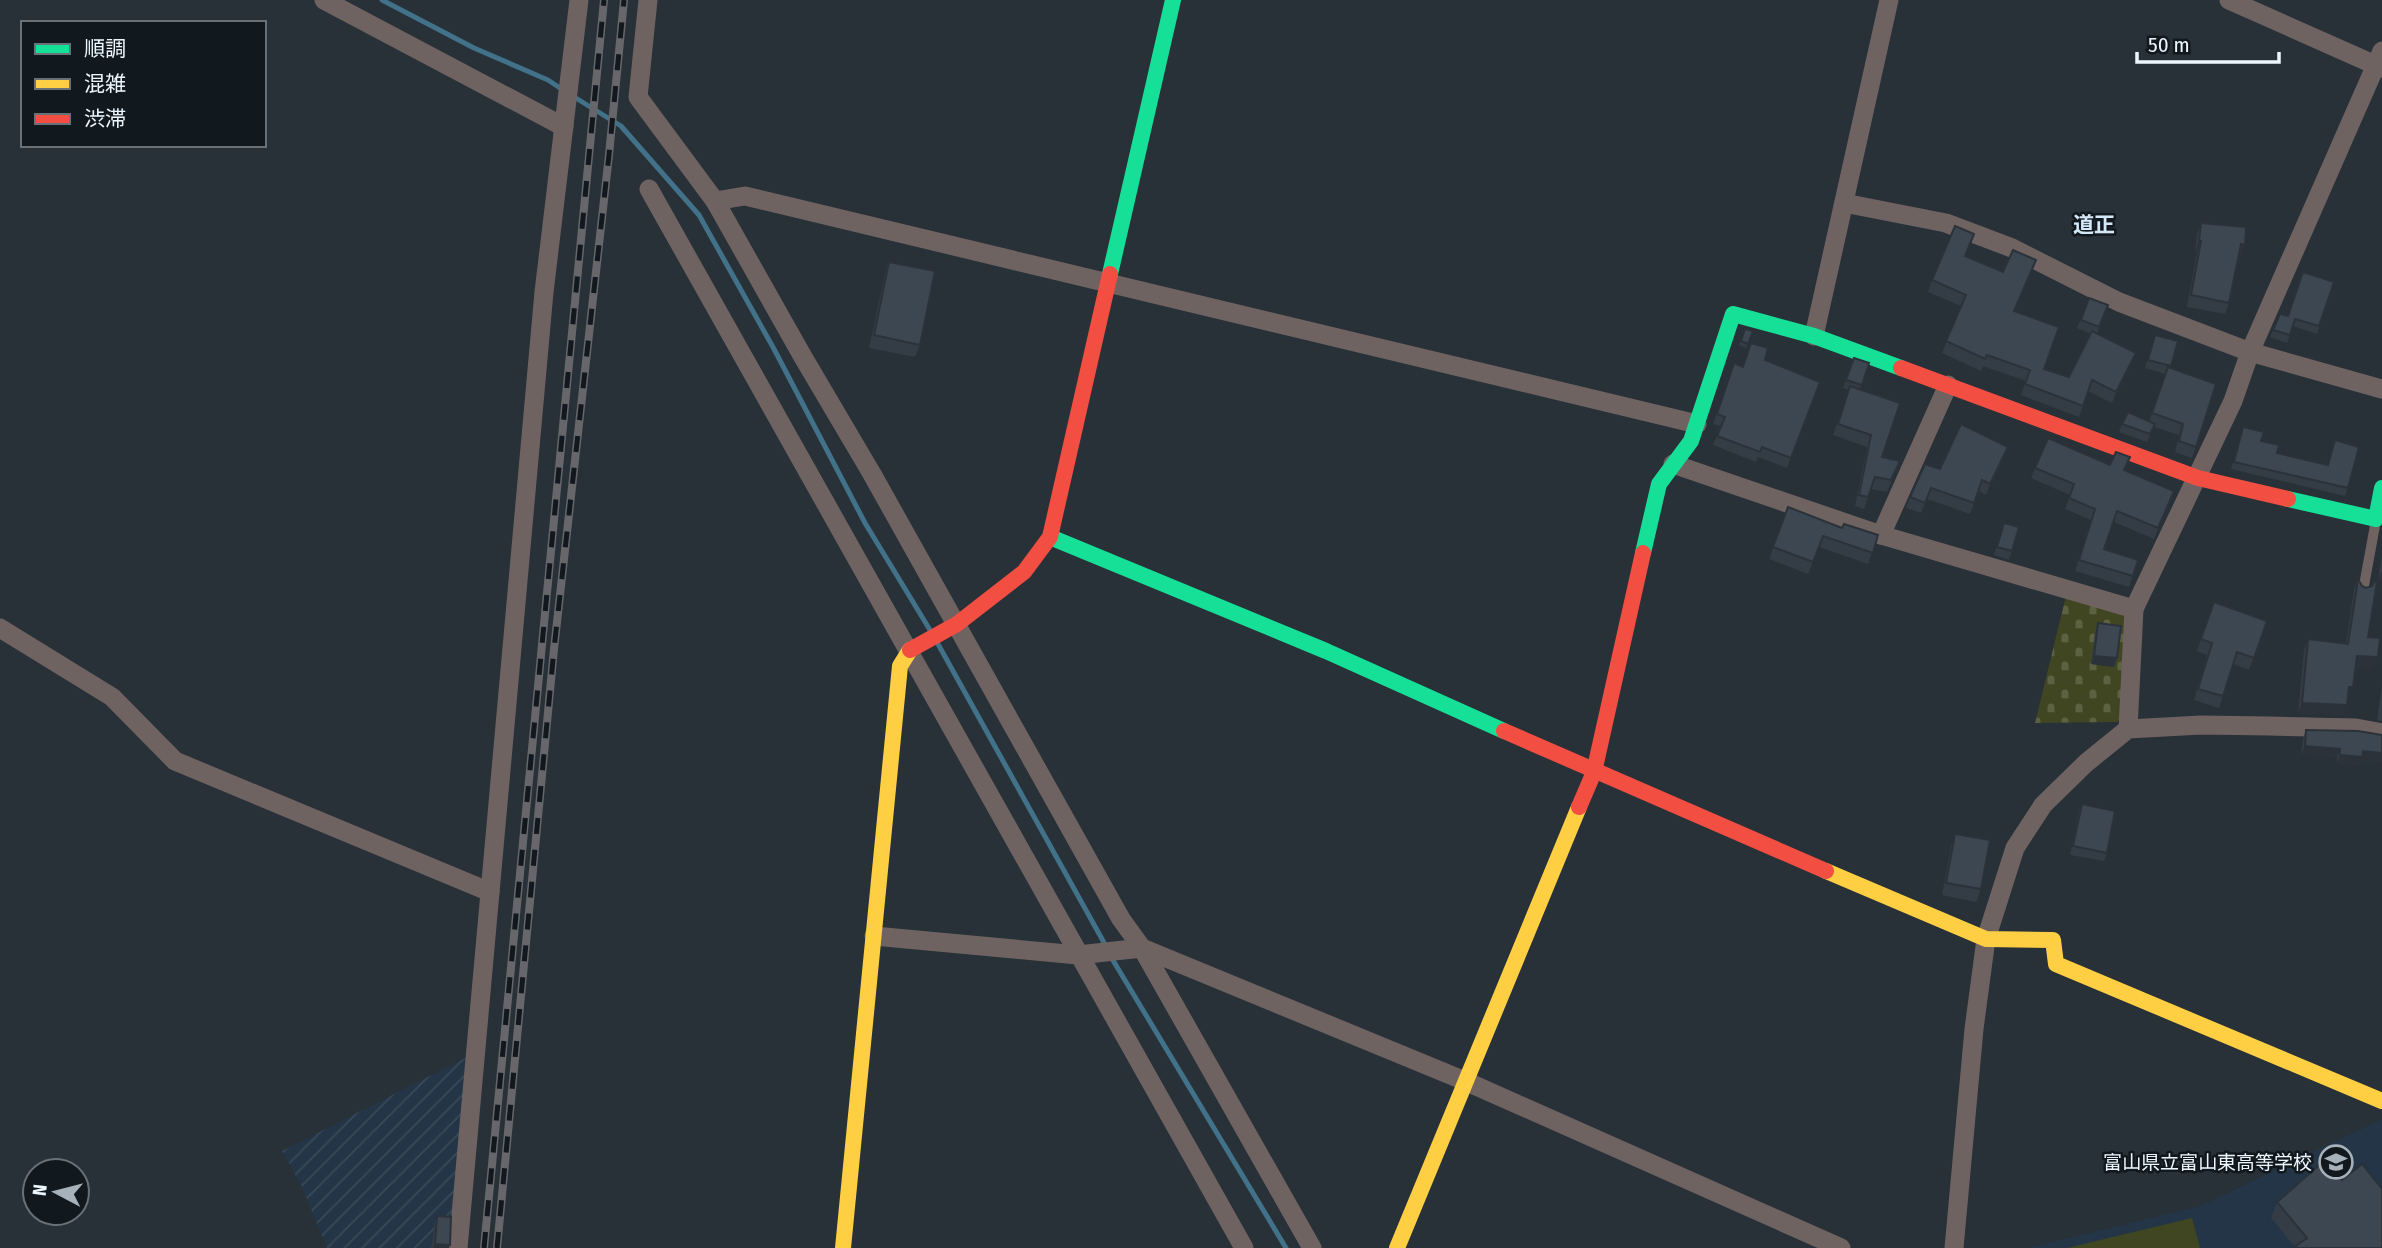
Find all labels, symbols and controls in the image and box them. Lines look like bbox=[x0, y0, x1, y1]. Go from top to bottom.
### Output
legend bbox=[21, 21, 266, 147]
scale bar bbox=[2137, 21, 2279, 65]
text: 50 m bbox=[2148, 32, 2190, 58]
text: 順調 bbox=[84, 36, 126, 62]
text: 混雑 bbox=[84, 71, 126, 97]
text: 渋滞 bbox=[84, 106, 126, 132]
district label: 道正 bbox=[2073, 212, 2115, 238]
school or university icon: 富山県立富山東高等学校 bbox=[2317, 1143, 2355, 1181]
place label: 富山県立富山東高等学校 bbox=[2103, 1151, 2312, 1174]
north arrow bbox=[21, 1157, 91, 1227]
text: N bbox=[28, 1183, 52, 1197]

